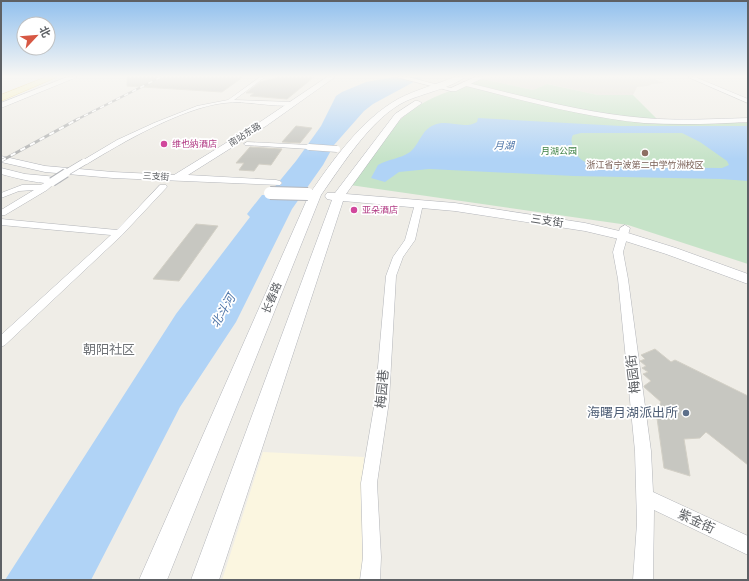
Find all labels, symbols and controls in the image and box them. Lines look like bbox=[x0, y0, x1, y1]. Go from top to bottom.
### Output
north arrow bbox=[16, 16, 56, 56]
text: 北 bbox=[37, 24, 52, 39]
street label: 南站东路 bbox=[227, 121, 263, 148]
place label: 维也纳酒店 bbox=[172, 138, 217, 149]
marker: 维也纳酒店 bbox=[159, 139, 169, 149]
water label: 月湖 bbox=[494, 140, 516, 151]
park label: 月湖公园 bbox=[541, 146, 577, 156]
marker: 浙江省宁波第二中学竹洲校区 bbox=[640, 148, 650, 158]
place label: 浙江省宁波第二中学竹洲校区 bbox=[586, 159, 704, 170]
street label: 三支街 bbox=[142, 171, 170, 182]
marker: 亚朵酒店 bbox=[349, 205, 359, 215]
place label: 亚朵酒店 bbox=[362, 205, 398, 215]
street label: 三支街 bbox=[530, 212, 564, 229]
street label: 长春路 bbox=[260, 280, 284, 315]
water label: 北斗河 bbox=[208, 290, 238, 330]
district label: 朝阳社区 bbox=[83, 343, 135, 357]
street label: 梅园街 bbox=[623, 354, 643, 394]
street label: 梅园巷 bbox=[373, 369, 391, 409]
place label: 海曙月湖派出所 bbox=[587, 405, 678, 420]
marker: 海曙月湖派出所 bbox=[681, 408, 691, 418]
street label: 紫金街 bbox=[676, 506, 717, 536]

